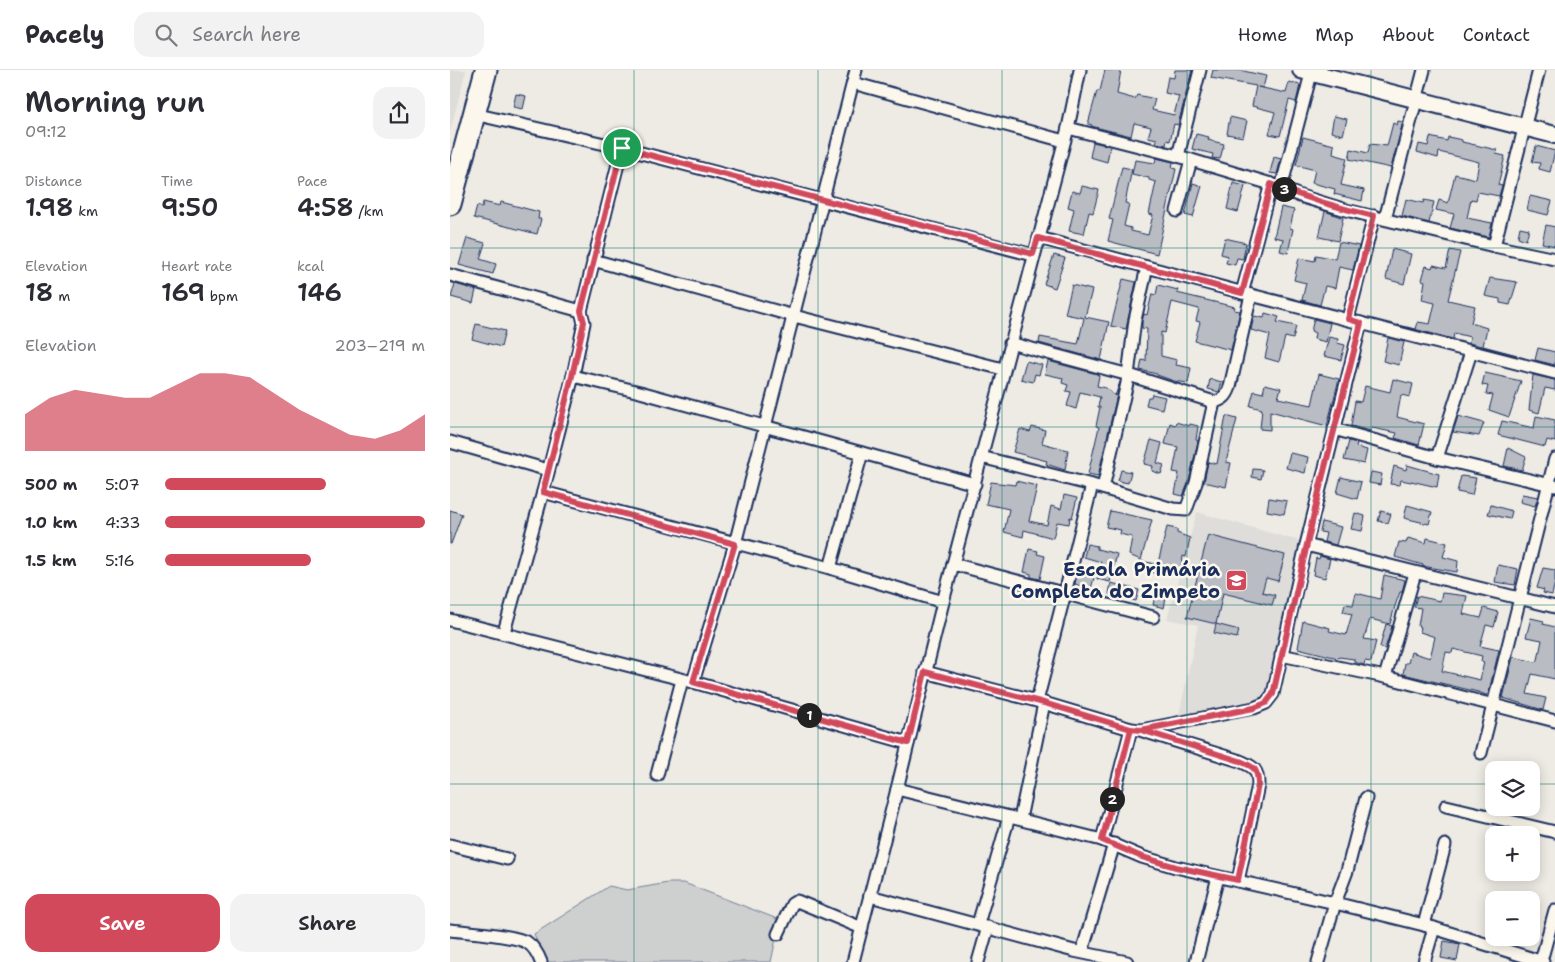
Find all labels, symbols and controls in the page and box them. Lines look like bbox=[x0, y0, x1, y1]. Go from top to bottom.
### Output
search box bbox=[134, 12, 484, 57]
text: Pacely bbox=[25, 19, 104, 51]
icon: search bbox=[152, 21, 180, 49]
text: Search here bbox=[192, 22, 301, 47]
text: Home bbox=[1238, 23, 1287, 47]
text: Map bbox=[1315, 23, 1354, 47]
text: About bbox=[1382, 23, 1435, 47]
text: Contact bbox=[1463, 23, 1530, 47]
text: Morning run bbox=[25, 83, 205, 121]
button: share bbox=[373, 87, 425, 139]
text: 09:12 bbox=[25, 121, 67, 142]
pin bbox=[601, 127, 643, 169]
icon: arrive bbox=[608, 134, 636, 162]
text: Distance bbox=[25, 172, 82, 190]
text: Time bbox=[161, 172, 193, 190]
text: Pace bbox=[297, 172, 328, 190]
pin: 3 bbox=[1272, 176, 1296, 202]
text: 3 bbox=[1280, 180, 1289, 198]
text: 1.98 bbox=[25, 190, 73, 224]
text: 9:50 bbox=[161, 190, 218, 224]
text: 4:58 bbox=[297, 190, 354, 224]
text: km bbox=[73, 202, 98, 220]
text: /km bbox=[354, 202, 384, 220]
text: Elevation bbox=[25, 257, 88, 275]
text: Heart rate bbox=[161, 257, 232, 275]
text: kcal bbox=[297, 257, 324, 275]
text: 18 bbox=[25, 275, 53, 309]
text: 169 bbox=[161, 275, 205, 309]
text: 146 bbox=[297, 275, 342, 309]
text: m bbox=[53, 287, 70, 305]
text: bpm bbox=[205, 287, 238, 305]
text: Elevation bbox=[25, 335, 97, 356]
text: 203–219 m bbox=[335, 335, 425, 356]
text: 500 m bbox=[25, 474, 77, 495]
text: 5:07 bbox=[105, 474, 140, 495]
text: 1.0 km bbox=[25, 512, 77, 533]
text: 4:33 bbox=[105, 512, 141, 533]
text: 1.5 km bbox=[25, 550, 77, 571]
text: 5:16 bbox=[105, 550, 135, 571]
place label: Escola Primária Completa do Zimpeto bbox=[1011, 557, 1220, 604]
school or university icon: Escola Primária Completa do Zimpeto bbox=[1224, 568, 1248, 592]
pin: 1 bbox=[796, 702, 822, 728]
text: 1 bbox=[806, 706, 813, 724]
map controls bbox=[1485, 761, 1540, 946]
button: layers bbox=[1485, 761, 1540, 816]
pin: 2 bbox=[1100, 786, 1124, 812]
text: 2 bbox=[1108, 790, 1117, 808]
button: + bbox=[1485, 826, 1540, 881]
button: − bbox=[1485, 891, 1540, 946]
button: Save bbox=[25, 894, 220, 952]
button: Share bbox=[230, 894, 425, 952]

